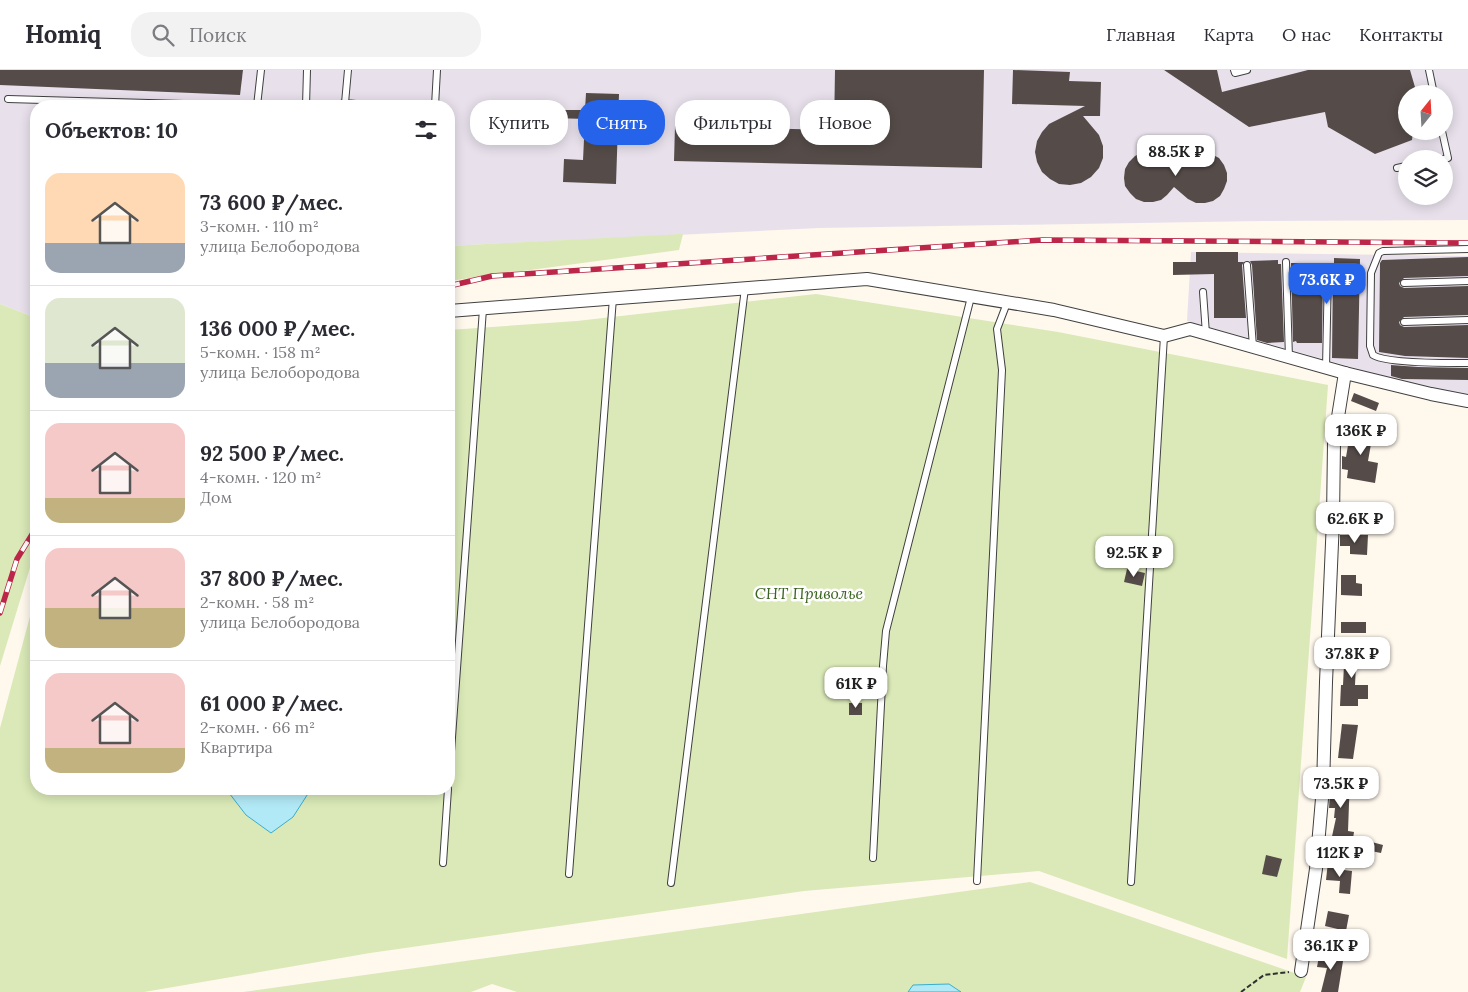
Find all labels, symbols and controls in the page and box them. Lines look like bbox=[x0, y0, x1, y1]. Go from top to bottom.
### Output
search box bbox=[131, 12, 481, 57]
text: Homiq bbox=[25, 19, 101, 50]
icon: search bbox=[149, 21, 177, 49]
text: Поиск bbox=[189, 23, 246, 47]
text: Главная bbox=[1106, 23, 1175, 46]
text: Карта bbox=[1203, 23, 1254, 46]
text: О нас bbox=[1282, 23, 1331, 46]
text: Контакты bbox=[1359, 23, 1443, 46]
north arrow bbox=[1398, 85, 1452, 140]
map controls bbox=[1398, 85, 1453, 205]
chip: Купить bbox=[470, 100, 568, 145]
chip: Снять bbox=[578, 100, 665, 145]
chip: Фильтры bbox=[675, 100, 790, 145]
chip: Новое bbox=[800, 100, 890, 145]
icon: filters bbox=[412, 116, 440, 144]
text: Объектов: 10 bbox=[45, 117, 178, 144]
pin: 88.5K ₽ bbox=[1130, 134, 1222, 177]
text: 88.5K ₽ bbox=[1148, 141, 1204, 161]
button: layers bbox=[1398, 150, 1453, 205]
text: 73 600 ₽/мес. bbox=[200, 189, 343, 216]
icon: home bbox=[85, 193, 145, 253]
text: 3-комн. · 110 m² bbox=[200, 216, 319, 236]
text: улица Белобородова bbox=[200, 236, 360, 256]
pin: 73.6K ₽ bbox=[1281, 262, 1373, 305]
text: 73.6K ₽ bbox=[1300, 269, 1354, 289]
text: 136 000 ₽/мес. bbox=[200, 315, 355, 342]
icon: home bbox=[85, 318, 145, 378]
text: 5-комн. · 158 m² bbox=[200, 342, 321, 362]
text: улица Белобородова bbox=[200, 362, 360, 382]
pin: 136K ₽ bbox=[1320, 414, 1402, 456]
text: 136K ₽ bbox=[1336, 420, 1386, 440]
text: 92 500 ₽/мес. bbox=[200, 440, 344, 467]
icon: home bbox=[85, 443, 145, 503]
text: 4-комн. · 120 m² bbox=[200, 467, 321, 487]
text: Дом bbox=[200, 487, 232, 507]
pin: 62.6K ₽ bbox=[1309, 502, 1401, 544]
text: 62.6K ₽ bbox=[1327, 508, 1383, 528]
pin: 92.5K ₽ bbox=[1088, 536, 1180, 578]
text: 92.5K ₽ bbox=[1106, 542, 1162, 562]
text: 37 800 ₽/мес. bbox=[200, 565, 343, 592]
icon: home bbox=[85, 568, 145, 628]
park label: СНТ Приволье bbox=[755, 583, 864, 603]
text: 2-комн. · 58 m² bbox=[200, 592, 314, 612]
text: улица Белобородова bbox=[200, 612, 360, 632]
pin: 37.8K ₽ bbox=[1306, 636, 1398, 679]
text: 37.8K ₽ bbox=[1325, 643, 1379, 663]
pin: 61K ₽ bbox=[821, 666, 891, 709]
text: 61K ₽ bbox=[835, 673, 877, 693]
text: 61 000 ₽/мес. bbox=[200, 690, 343, 717]
icon: home bbox=[85, 693, 145, 753]
text: 2-комн. · 66 m² bbox=[200, 717, 315, 737]
text: Квартира bbox=[200, 737, 273, 757]
pin: 73.5K ₽ bbox=[1295, 766, 1387, 809]
text: 73.5K ₽ bbox=[1314, 773, 1368, 793]
pin: 112K ₽ bbox=[1299, 836, 1381, 878]
text: 112K ₽ bbox=[1316, 842, 1364, 862]
pin: 36.1K ₽ bbox=[1285, 928, 1377, 971]
text: 36.1K ₽ bbox=[1304, 935, 1358, 955]

